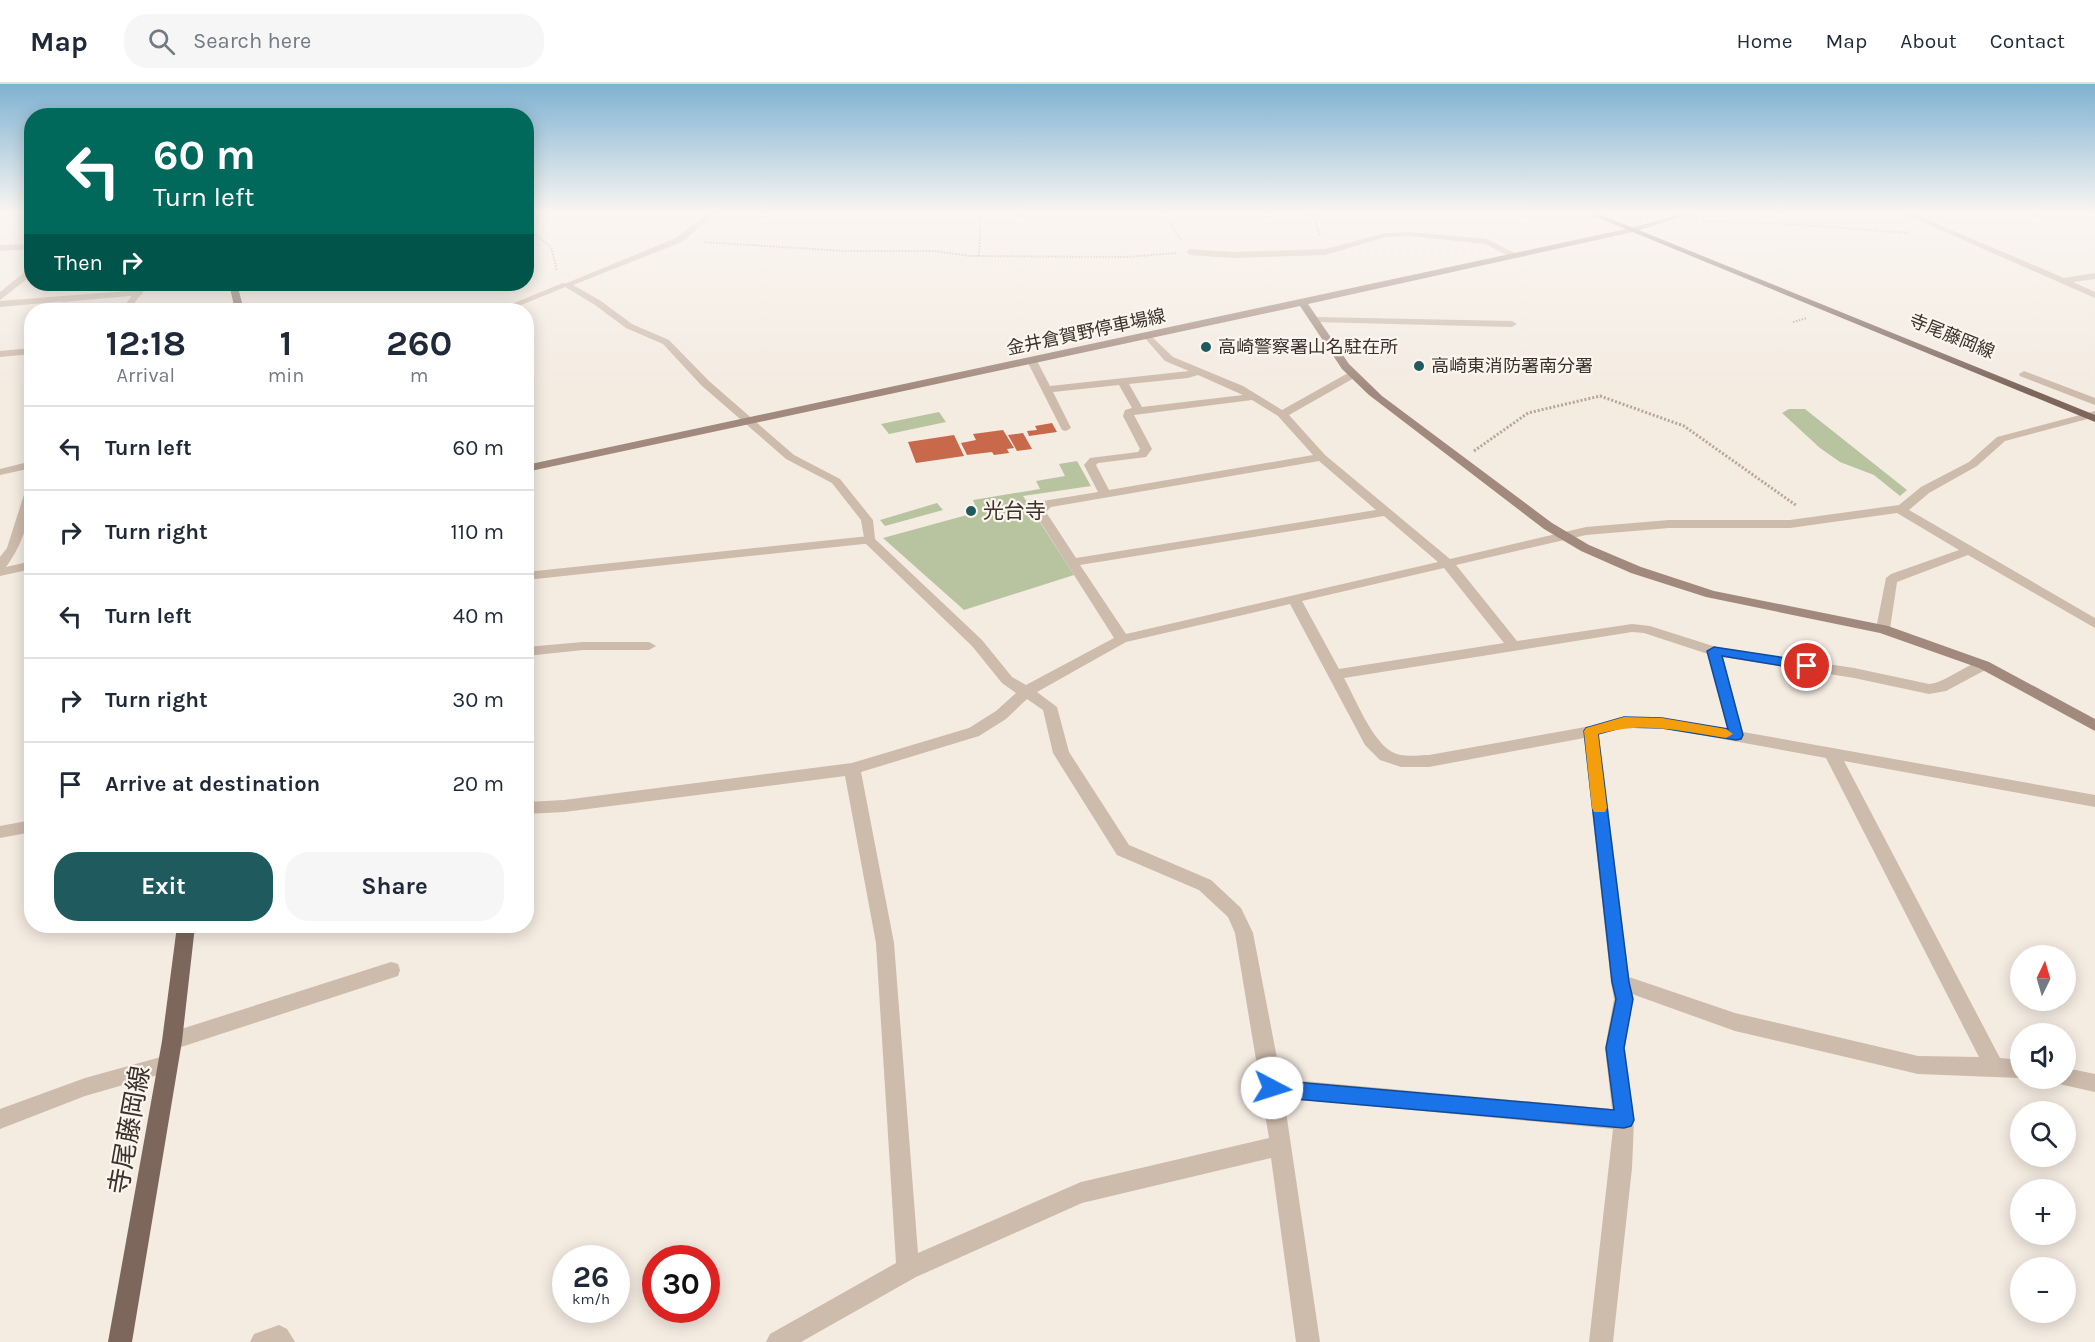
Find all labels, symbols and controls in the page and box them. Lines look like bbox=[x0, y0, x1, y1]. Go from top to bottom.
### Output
search box bbox=[124, 14, 544, 68]
text: Map bbox=[30, 25, 88, 58]
icon: search bbox=[145, 25, 178, 58]
text: Search here bbox=[193, 28, 311, 54]
text: Home bbox=[1737, 29, 1793, 53]
text: Map bbox=[1826, 29, 1867, 53]
text: About bbox=[1900, 29, 1957, 53]
text: Contact bbox=[1990, 29, 2065, 53]
text: 60 m bbox=[153, 130, 256, 180]
icon: left bbox=[54, 132, 132, 210]
text: Turn left bbox=[153, 181, 254, 213]
icon: right bbox=[115, 246, 148, 279]
text: Then bbox=[54, 250, 103, 276]
street label: 金井倉賀野停車場線 bbox=[1004, 304, 1168, 360]
street label: 寺尾藤岡線 bbox=[1906, 309, 1998, 363]
text: 12:18 bbox=[106, 322, 186, 364]
text: 1 bbox=[280, 322, 292, 364]
text: 260 bbox=[386, 322, 452, 364]
place label: 高崎警察署山名駐在所 bbox=[1218, 336, 1398, 358]
marker: 高崎警察署山名駐在所 bbox=[1199, 340, 1213, 354]
place label: 高崎東消防署南分署 bbox=[1431, 355, 1593, 377]
marker: 高崎東消防署南分署 bbox=[1412, 359, 1426, 373]
text: Arrival bbox=[117, 364, 175, 387]
text: min bbox=[268, 364, 304, 387]
text: m bbox=[410, 364, 429, 387]
icon: left bbox=[54, 432, 87, 465]
text: Turn left bbox=[105, 435, 192, 461]
text: 60 m bbox=[453, 435, 504, 461]
place label: 光台寺 bbox=[983, 499, 1046, 523]
marker: 光台寺 bbox=[964, 504, 978, 518]
icon: right bbox=[54, 516, 87, 549]
text: Turn right bbox=[105, 519, 208, 545]
text: 110 m bbox=[451, 519, 504, 545]
icon: left bbox=[54, 600, 87, 633]
text: Turn left bbox=[105, 603, 192, 629]
text: 40 m bbox=[453, 603, 504, 629]
pin bbox=[1781, 640, 1832, 691]
icon: arrive bbox=[1790, 649, 1823, 682]
icon: right bbox=[54, 684, 87, 717]
text: Turn right bbox=[105, 687, 208, 713]
text: 30 m bbox=[452, 687, 504, 713]
icon: arrive bbox=[54, 768, 87, 801]
text: Arrive at destination bbox=[105, 771, 320, 797]
text: 20 m bbox=[452, 771, 504, 797]
button: Exit bbox=[54, 852, 273, 921]
button: Share bbox=[285, 852, 504, 921]
north arrow bbox=[2010, 945, 2076, 1011]
map controls bbox=[2010, 945, 2076, 1323]
button: sound bbox=[2010, 1023, 2076, 1089]
position arrow bbox=[1240, 1056, 1304, 1120]
street label: 寺尾藤岡線 bbox=[103, 1063, 156, 1197]
button: search bbox=[2010, 1101, 2076, 1167]
button: + bbox=[2010, 1179, 2076, 1245]
speed limit sign: 30 bbox=[642, 1245, 720, 1323]
button: − bbox=[2010, 1257, 2076, 1323]
text: 26 bbox=[573, 1259, 609, 1295]
text: km/h bbox=[572, 1290, 610, 1308]

